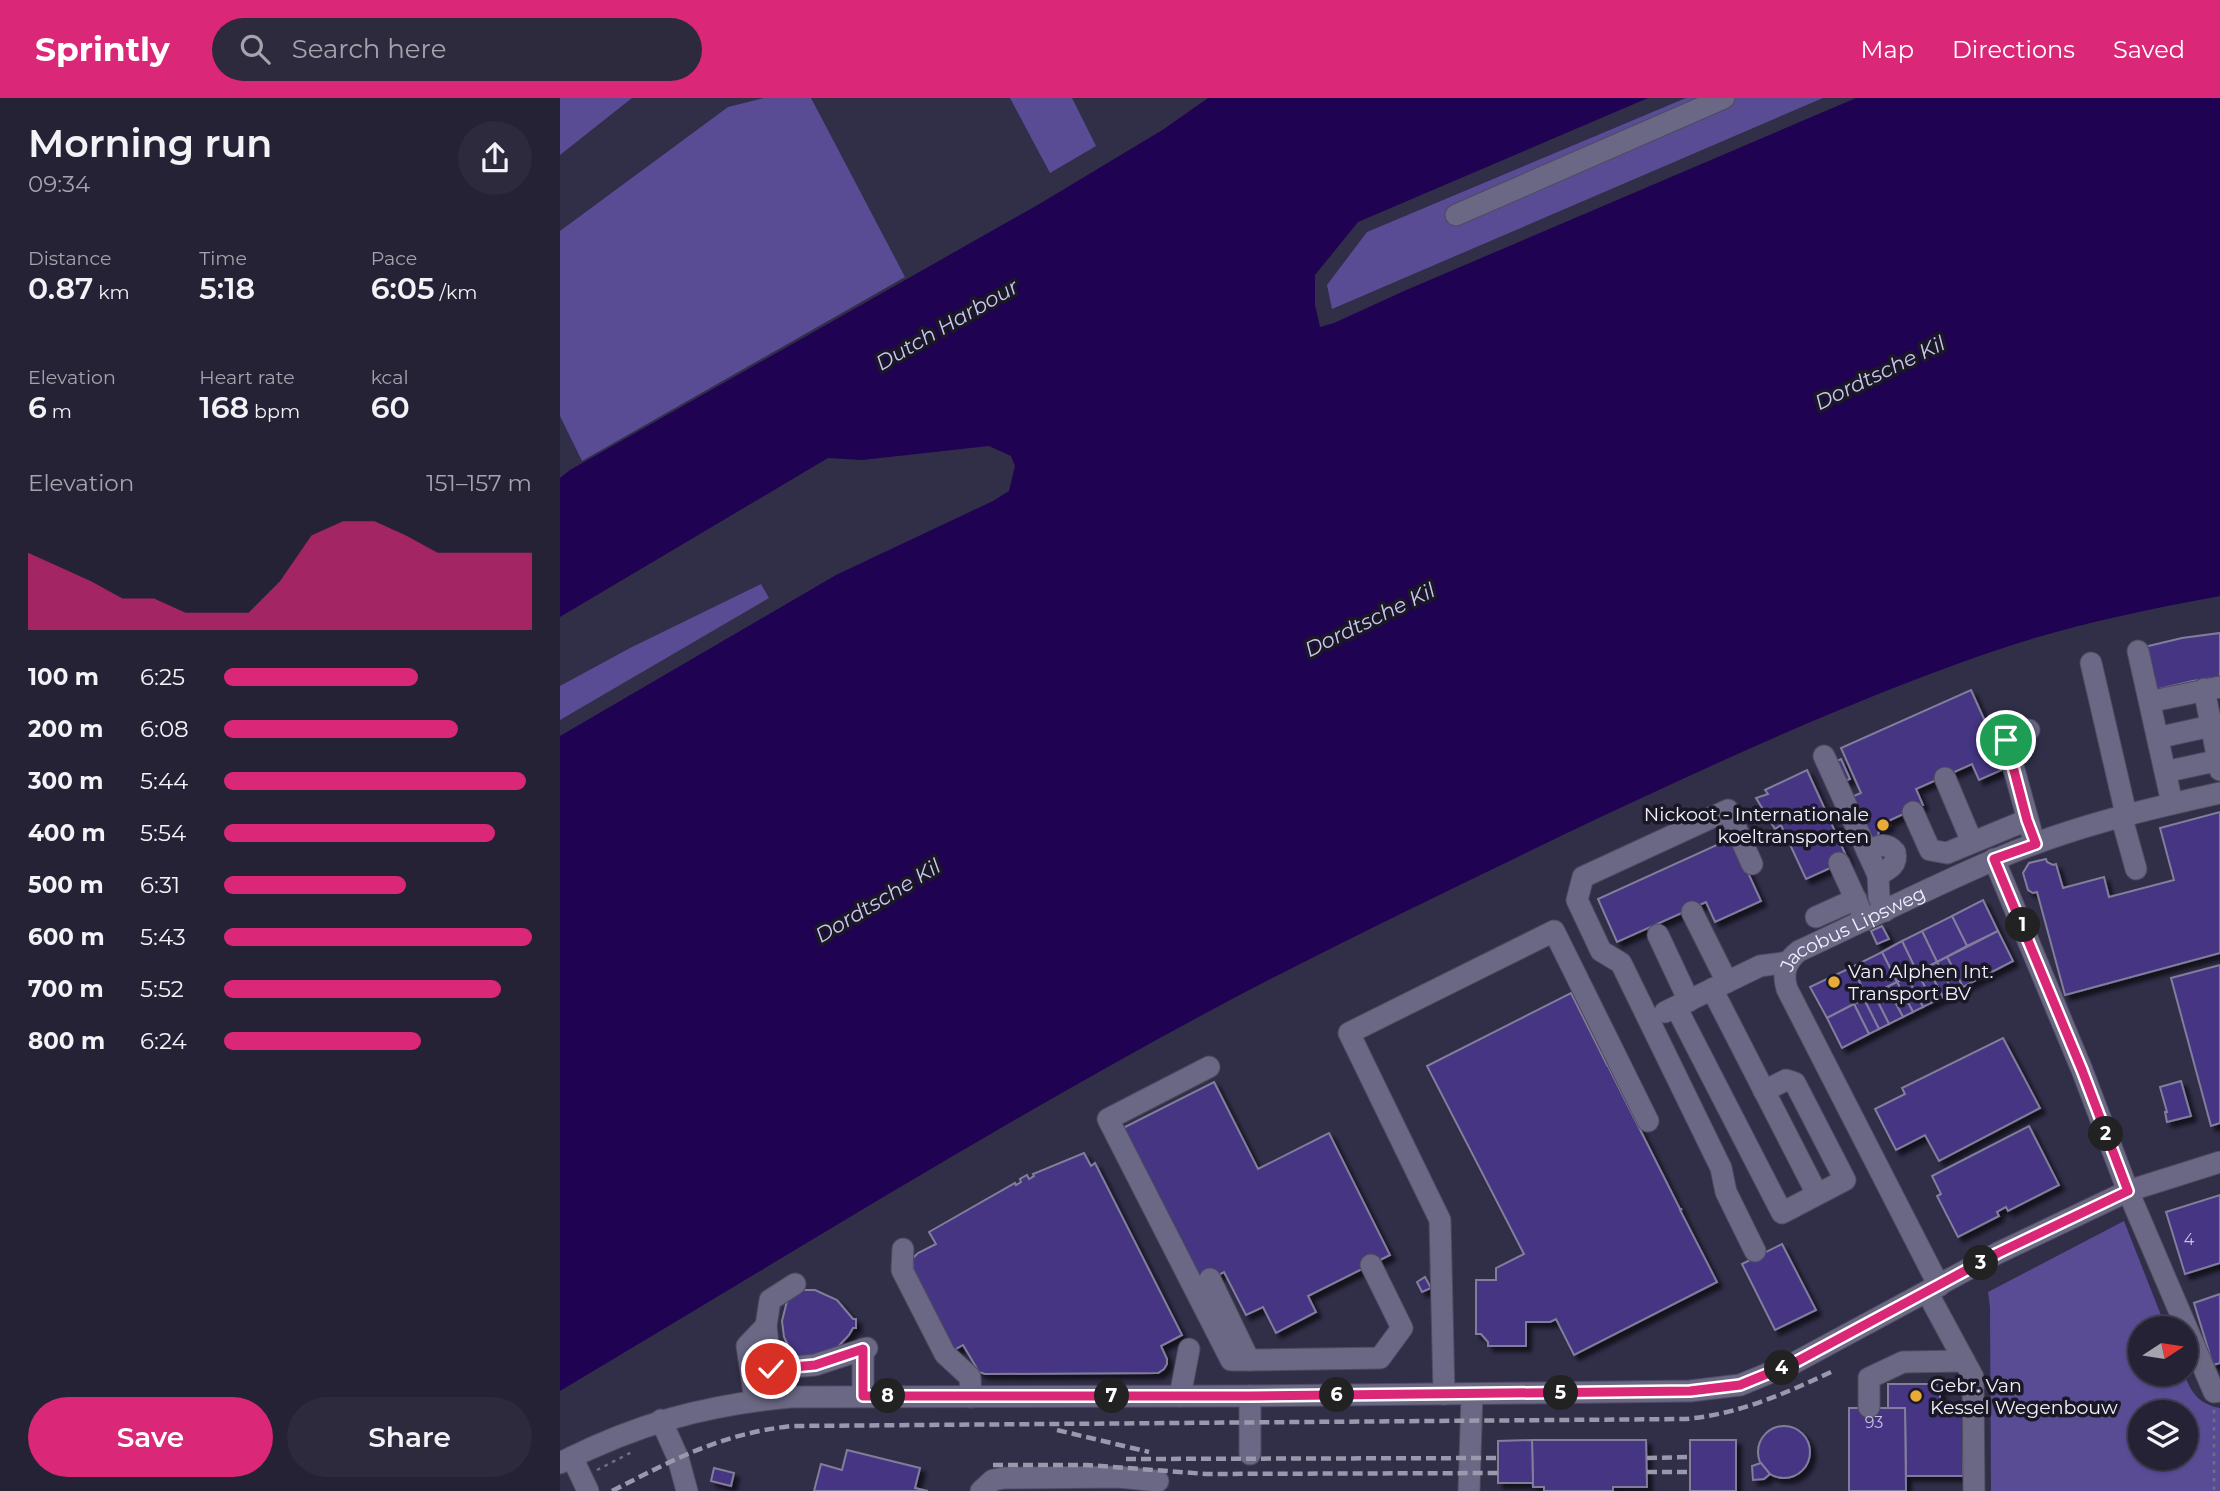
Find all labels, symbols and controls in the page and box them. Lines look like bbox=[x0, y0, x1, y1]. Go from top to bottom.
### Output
search box bbox=[212, 18, 702, 81]
text: Sprintly bbox=[35, 29, 170, 69]
icon: search bbox=[236, 30, 274, 68]
text: Search here bbox=[292, 33, 446, 65]
text: Map bbox=[1861, 35, 1914, 64]
text: Directions bbox=[1952, 35, 2075, 64]
text: Saved bbox=[2113, 35, 2185, 64]
text: Morning run bbox=[28, 120, 272, 167]
button: share bbox=[458, 121, 532, 195]
text: 09:34 bbox=[28, 170, 90, 198]
text: Distance bbox=[28, 247, 111, 270]
text: Time bbox=[199, 247, 247, 270]
text: Pace bbox=[371, 247, 417, 270]
text: 0.87 bbox=[28, 270, 93, 307]
text: 5:18 bbox=[199, 270, 255, 307]
text: 6:05 bbox=[371, 270, 435, 307]
water label: Dutch Harbour bbox=[871, 273, 1023, 376]
text: km bbox=[93, 281, 130, 304]
text: /km bbox=[435, 281, 477, 304]
water label: Dordtsche Kil bbox=[1810, 330, 1949, 415]
text: Elevation bbox=[28, 366, 116, 389]
text: Heart rate bbox=[199, 366, 295, 389]
text: kcal bbox=[371, 366, 409, 389]
text: 6 bbox=[28, 389, 47, 426]
text: 168 bbox=[199, 389, 249, 426]
text: 60 bbox=[371, 389, 410, 426]
text: m bbox=[47, 400, 72, 423]
text: bpm bbox=[249, 400, 300, 423]
text: Elevation bbox=[28, 469, 134, 497]
text: 151–157 m bbox=[426, 469, 532, 497]
water label: Dordtsche Kil bbox=[1300, 577, 1439, 662]
text: 100 m bbox=[28, 663, 99, 691]
text: 6:25 bbox=[140, 663, 185, 691]
pin bbox=[1976, 710, 2036, 770]
text: 200 m bbox=[28, 715, 103, 743]
text: 6:08 bbox=[140, 715, 189, 743]
icon: arrive bbox=[1987, 721, 2025, 759]
text: 300 m bbox=[28, 767, 104, 795]
text: 5:44 bbox=[140, 767, 188, 795]
place label: Nickoot - Internationale koeltransporten bbox=[1644, 803, 1869, 848]
marker: Nickoot - Internationale koeltransporten bbox=[1875, 817, 1891, 833]
text: 400 m bbox=[28, 819, 106, 847]
text: 5:54 bbox=[140, 819, 186, 847]
water label: Dordtsche Kil bbox=[810, 853, 945, 948]
text: 500 m bbox=[28, 871, 104, 899]
text: 6:31 bbox=[140, 871, 180, 899]
street label: Jacobus Lipsweg bbox=[1775, 881, 1929, 975]
pin: 1 bbox=[2006, 908, 2040, 942]
text: 1 bbox=[2019, 913, 2026, 936]
text: 600 m bbox=[28, 923, 105, 951]
text: 5:43 bbox=[140, 923, 186, 951]
place label: Van Alphen Int. Transport BV bbox=[1848, 960, 1994, 1005]
marker: Van Alphen Int. Transport BV bbox=[1826, 974, 1842, 990]
text: 700 m bbox=[28, 975, 104, 1003]
text: 5:52 bbox=[140, 975, 184, 1003]
text: 800 m bbox=[28, 1027, 105, 1055]
text: 6:24 bbox=[140, 1027, 187, 1055]
pin: 2 bbox=[2088, 1116, 2124, 1152]
text: 2 bbox=[2100, 1122, 2111, 1145]
house number: 4 bbox=[2184, 1230, 2195, 1249]
pin: 3 bbox=[1964, 1246, 1998, 1280]
text: 3 bbox=[1975, 1251, 1986, 1274]
north arrow bbox=[2128, 1316, 2198, 1386]
map controls bbox=[2128, 1316, 2198, 1470]
pin bbox=[741, 1339, 801, 1399]
icon: check bbox=[752, 1350, 790, 1388]
pin: 4 bbox=[1764, 1350, 1800, 1386]
text: 4 bbox=[1775, 1356, 1788, 1379]
place label: Gebr. Van Kessel Wegenbouw bbox=[1930, 1374, 2118, 1419]
pin: 5 bbox=[1544, 1376, 1578, 1410]
pin: 8 bbox=[870, 1378, 906, 1414]
pin: 7 bbox=[1094, 1378, 1130, 1414]
pin: 6 bbox=[1320, 1378, 1354, 1412]
text: 5 bbox=[1555, 1381, 1566, 1404]
text: 6 bbox=[1330, 1383, 1343, 1406]
text: 8 bbox=[881, 1384, 894, 1407]
text: 7 bbox=[1106, 1384, 1117, 1407]
marker: Gebr. Van Kessel Wegenbouw bbox=[1908, 1388, 1924, 1404]
button: Save bbox=[28, 1397, 273, 1477]
button: Share bbox=[287, 1397, 532, 1477]
button: layers bbox=[2128, 1400, 2198, 1470]
house number: 93 bbox=[1865, 1413, 1883, 1432]

